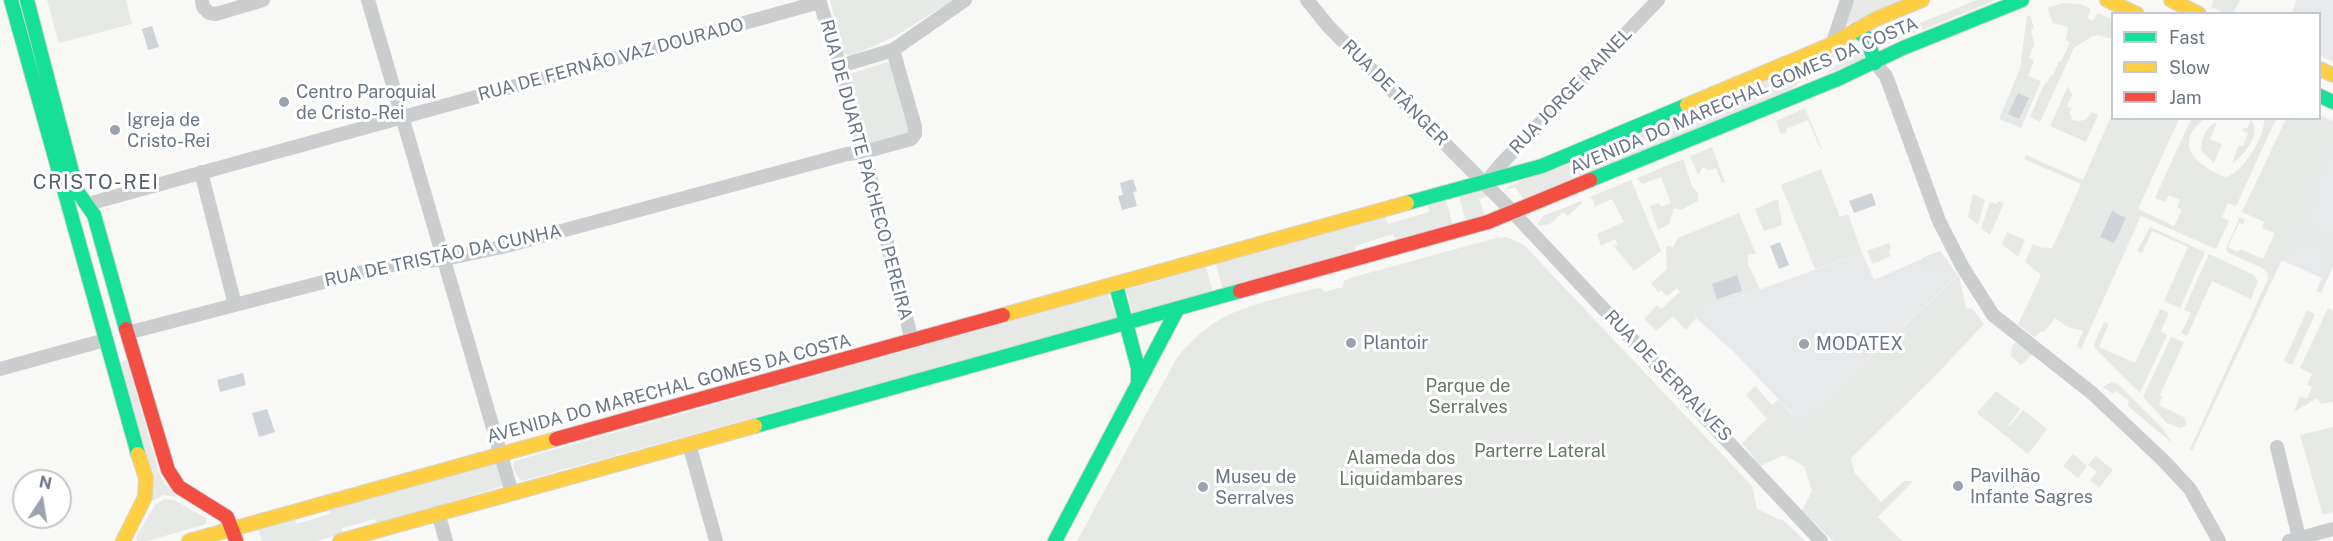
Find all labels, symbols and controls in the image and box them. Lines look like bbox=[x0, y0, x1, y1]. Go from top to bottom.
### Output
legend bbox=[2111, 12, 2321, 120]
street label: AVENIDA DO MARECHAL GOMES DA COSTA bbox=[1567, 13, 1921, 179]
street label: RUA DE FERNÃO VAZ DOURADO bbox=[476, 14, 746, 106]
street label: RUA DE DUARTE PACHECO PEREIRA bbox=[815, 17, 917, 323]
street label: RUA JORGE RAINEL bbox=[1505, 23, 1637, 159]
text: Fast bbox=[2169, 27, 2205, 48]
street label: RUA DE TÂNGER bbox=[1337, 35, 1453, 151]
text: Slow bbox=[2169, 57, 2210, 78]
place label: Centro Paroquial de Cristo-Rei bbox=[296, 81, 436, 124]
text: Jam bbox=[2169, 87, 2202, 108]
marker: Centro Paroquial de Cristo-Rei bbox=[277, 95, 291, 109]
place label: Igreja de Cristo-Rei bbox=[127, 109, 210, 152]
marker: Igreja de Cristo-Rei bbox=[108, 123, 122, 137]
district label: CRISTO-REI bbox=[33, 171, 159, 195]
street label: RUA DE TRISTÃO DA CUNHA bbox=[322, 220, 564, 292]
street label: RUA DE SERRALVES bbox=[1600, 306, 1736, 446]
street label: AVENIDA DO MARECHAL GOMES DA COSTA bbox=[485, 330, 853, 448]
place label: Plantoir bbox=[1363, 332, 1428, 354]
place label: MODATEX bbox=[1816, 333, 1903, 355]
marker: Plantoir bbox=[1344, 336, 1358, 350]
marker: MODATEX bbox=[1797, 337, 1811, 351]
park label: Parque de Serralves bbox=[1426, 375, 1510, 418]
park label: Parterre Lateral bbox=[1474, 440, 1606, 462]
park label: Alameda dos Liquidambares bbox=[1339, 447, 1463, 490]
place label: Pavilhão Infante Sagres bbox=[1970, 465, 2093, 508]
place label: Museu de Serralves bbox=[1215, 466, 1296, 508]
north arrow bbox=[12, 469, 72, 529]
text: N bbox=[37, 472, 54, 493]
marker: Pavilhão Infante Sagres bbox=[1951, 479, 1965, 493]
marker: Museu de Serralves bbox=[1196, 480, 1210, 494]

